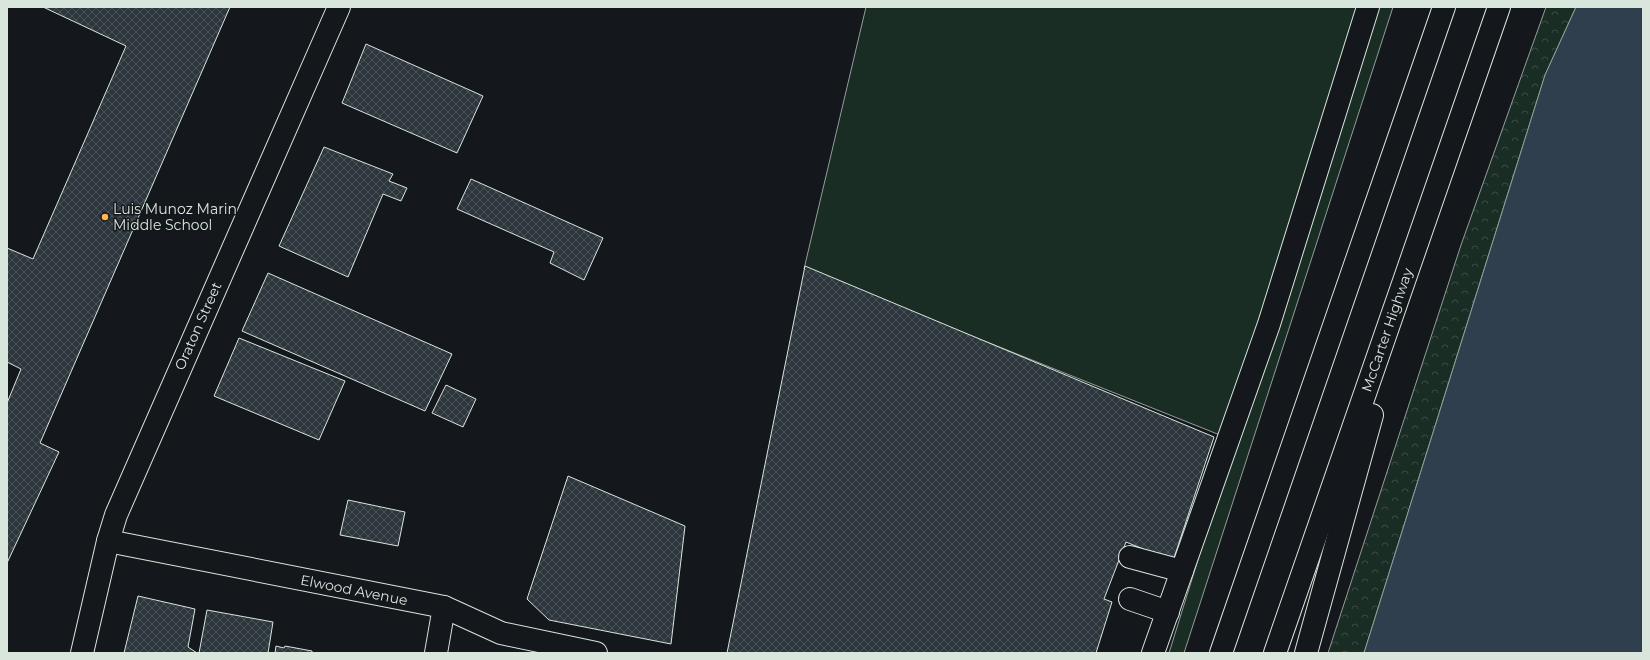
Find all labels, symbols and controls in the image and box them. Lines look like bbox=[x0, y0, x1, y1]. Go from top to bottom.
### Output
place label: Luis Munoz Marin Middle School bbox=[113, 200, 237, 234]
marker: Luis Munoz Marin Middle School bbox=[100, 212, 110, 222]
street label: McCarter Highway bbox=[1357, 265, 1417, 394]
street label: Oraton Street bbox=[171, 279, 226, 373]
street label: Elwood Avenue bbox=[299, 571, 409, 609]

